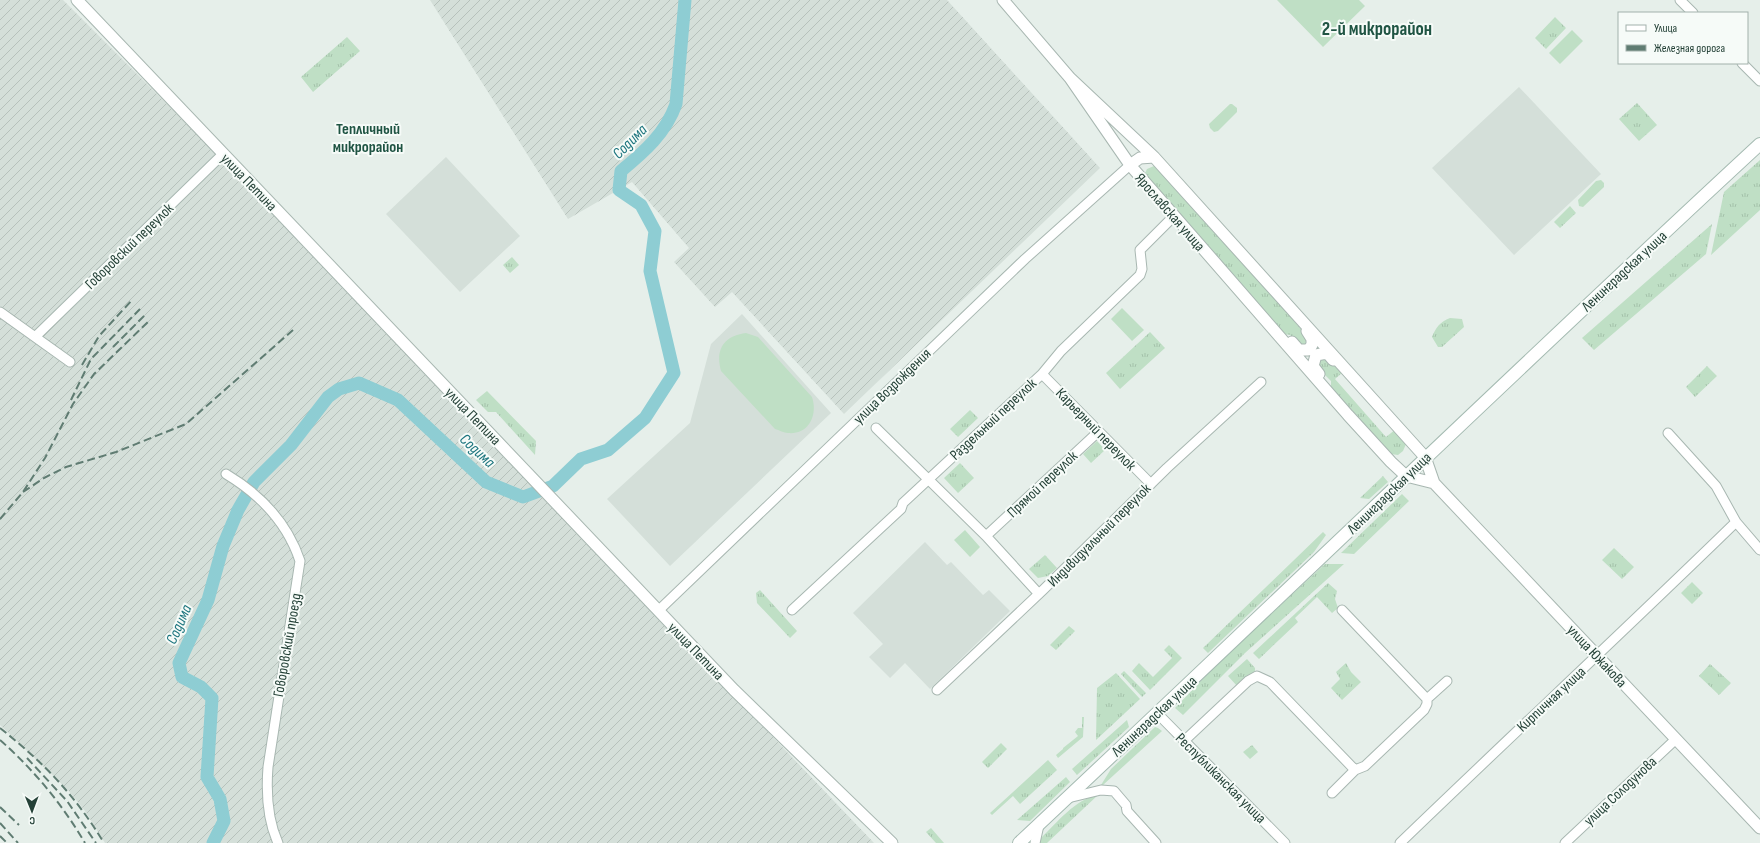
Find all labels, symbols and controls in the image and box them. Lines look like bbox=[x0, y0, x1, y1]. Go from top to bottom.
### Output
legend bbox=[1618, 12, 1748, 64]
district label: 2-й микрорайон bbox=[1322, 18, 1432, 41]
text: Улица bbox=[1654, 21, 1678, 36]
text: Железная дорога bbox=[1654, 41, 1726, 56]
district label: Тепличный микрорайон bbox=[333, 120, 403, 157]
water label: Содима bbox=[609, 120, 652, 163]
street label: улица Петина bbox=[216, 149, 281, 215]
street label: Ярославская улица bbox=[1130, 169, 1209, 256]
street label: Говоровский переулок bbox=[81, 199, 178, 293]
street label: Ленинградская улица bbox=[1577, 227, 1671, 317]
street label: улица Возрождения bbox=[849, 344, 935, 428]
street label: Раздельный переулок bbox=[946, 374, 1041, 464]
street label: улица Петина bbox=[440, 383, 505, 449]
street label: Карьерный переулок bbox=[1051, 384, 1140, 475]
water label: Содима bbox=[455, 430, 499, 472]
street label: Прямой переулок bbox=[1003, 447, 1082, 522]
street label: Ленинградская улица bbox=[1342, 448, 1436, 539]
street label: Индивидуальный переулок bbox=[1044, 479, 1155, 591]
street label: Говоровский проезд bbox=[269, 592, 306, 698]
water label: Содима bbox=[162, 601, 197, 647]
street label: улица Петина bbox=[663, 618, 728, 684]
street label: улица Южакова bbox=[1563, 621, 1631, 692]
street label: Кирпичная улица bbox=[1513, 662, 1590, 736]
street label: Ленинградская улица bbox=[1107, 672, 1201, 762]
street label: Республиканская улица bbox=[1171, 729, 1270, 828]
street label: улица Солодунова bbox=[1580, 753, 1661, 830]
north arrow bbox=[12, 791, 52, 831]
text: С bbox=[29, 814, 35, 827]

